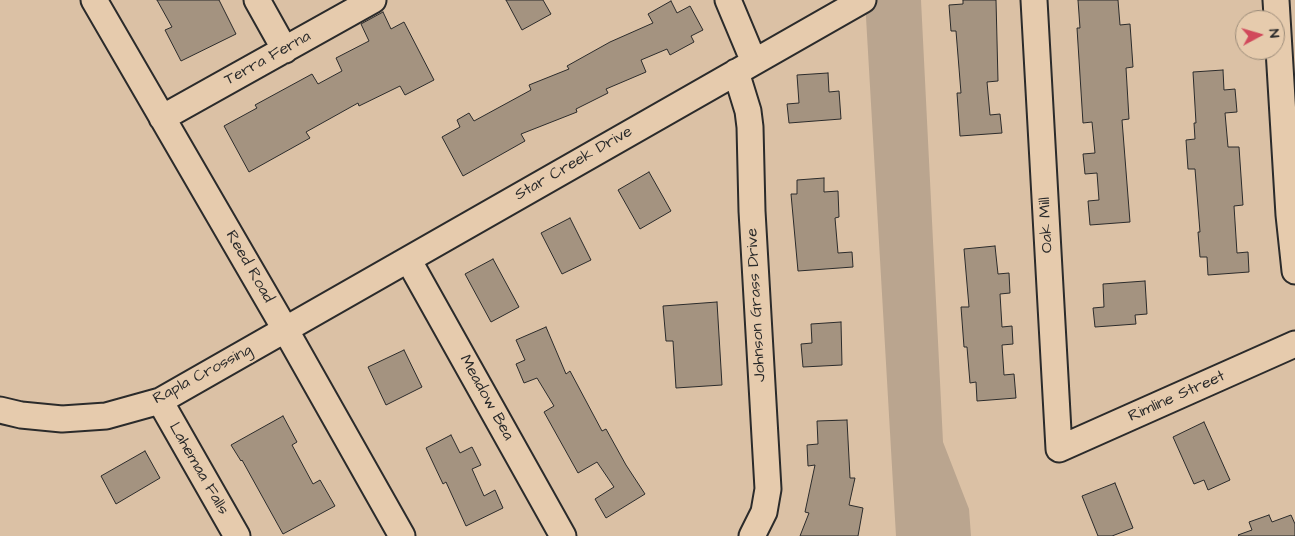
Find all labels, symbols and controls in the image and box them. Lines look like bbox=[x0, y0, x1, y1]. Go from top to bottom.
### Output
north arrow bbox=[1235, 10, 1285, 60]
street label: Terra Ferna bbox=[222, 27, 314, 91]
text: N bbox=[1264, 28, 1284, 39]
street label: Star Creek Drive bbox=[512, 123, 636, 205]
street label: Oak Mill bbox=[1036, 197, 1058, 253]
street label: Reed Road bbox=[221, 228, 277, 306]
street label: Johnson Grass Drive bbox=[743, 228, 771, 382]
street label: Rapla Crossing bbox=[150, 341, 256, 409]
street label: Meadow Bea bbox=[455, 352, 517, 444]
street label: Rimline Street bbox=[1126, 367, 1228, 427]
street label: Lahemaa Falls bbox=[164, 420, 232, 518]

